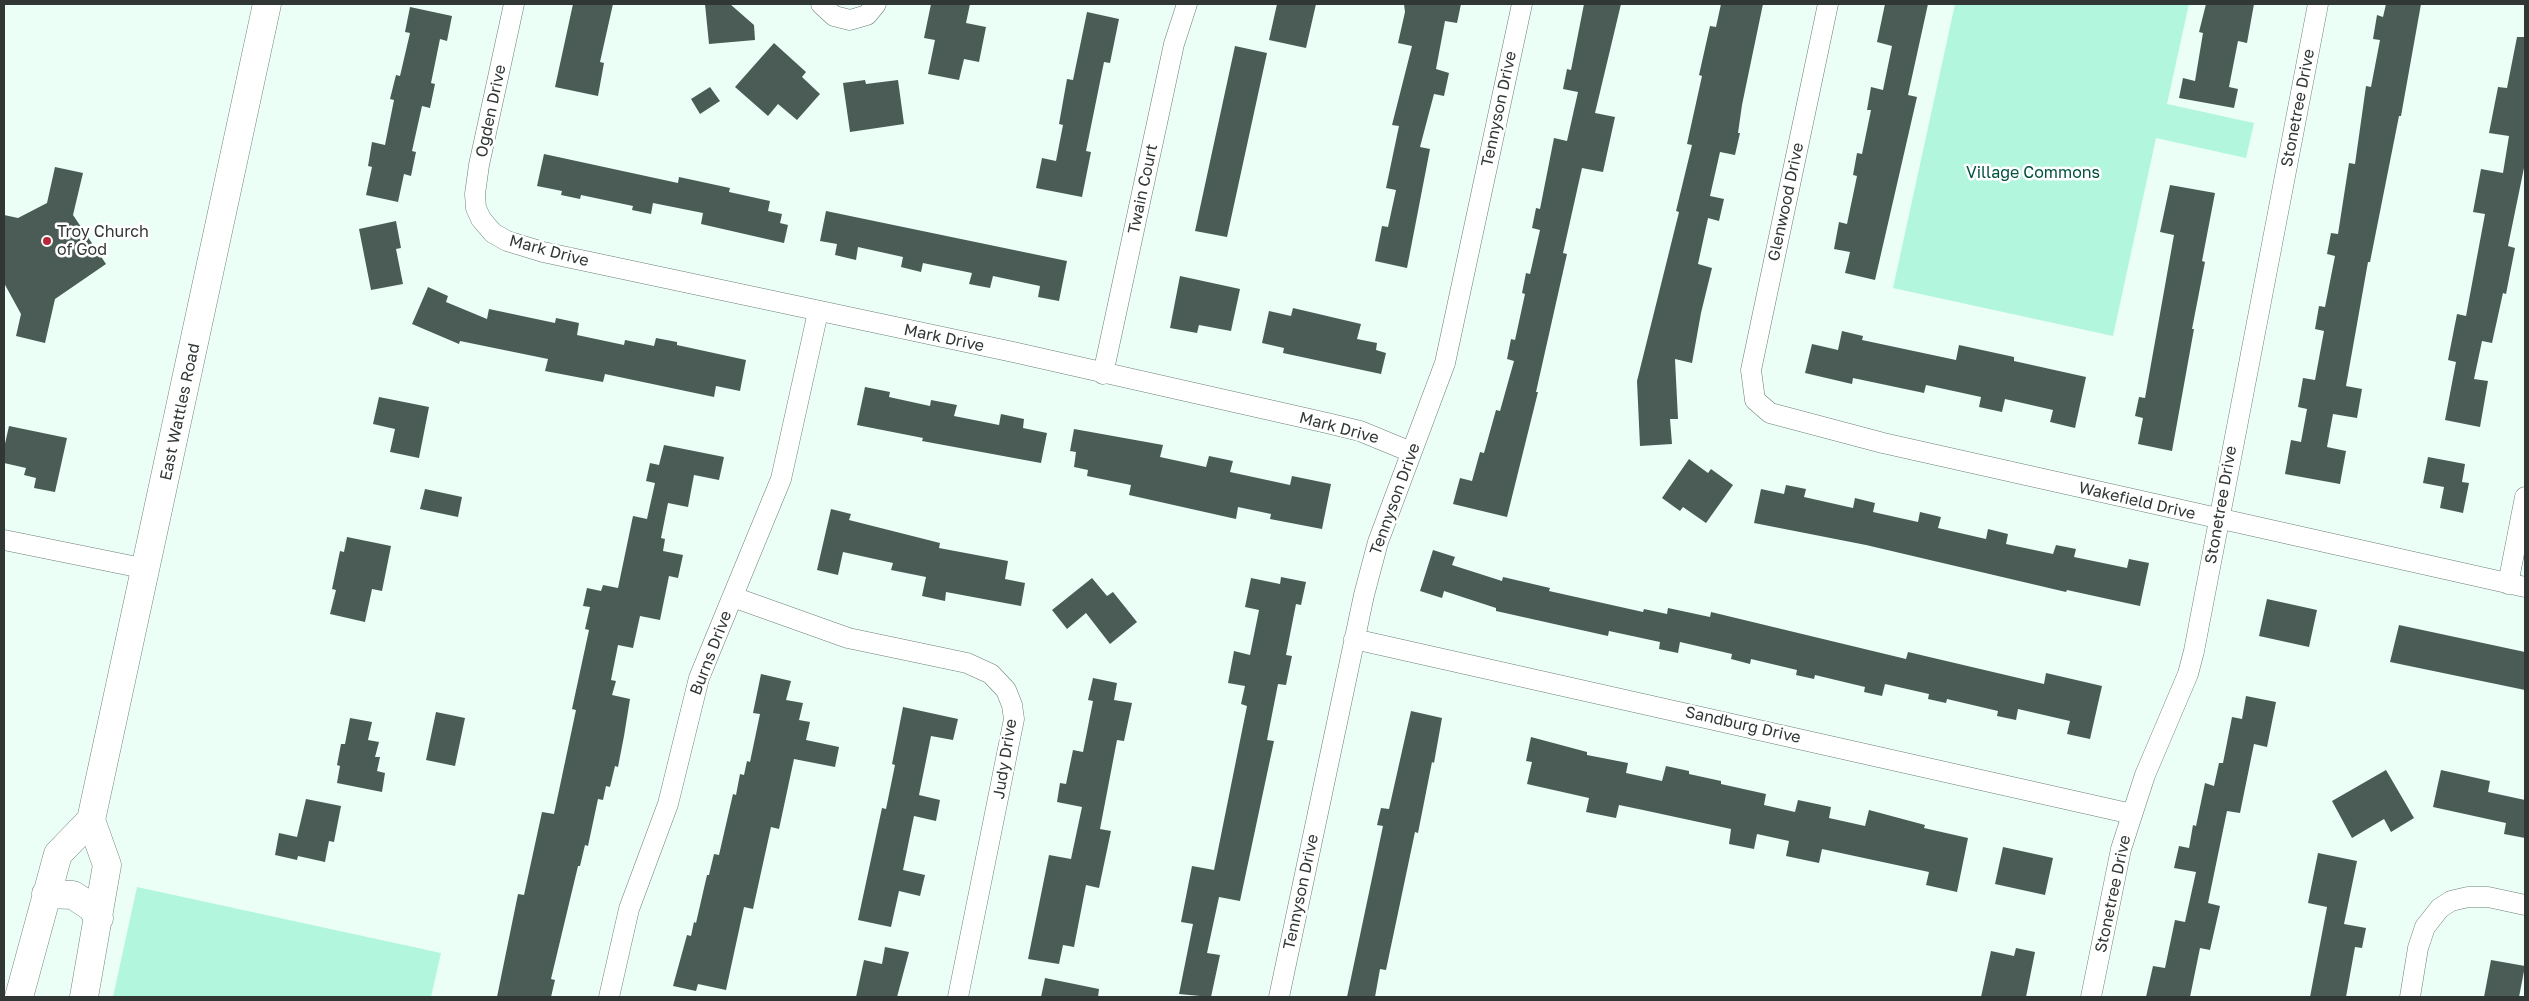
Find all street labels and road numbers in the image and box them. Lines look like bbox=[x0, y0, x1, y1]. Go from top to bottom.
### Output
street label: Stonetree Drive bbox=[2277, 47, 2319, 169]
street label: Tennyson Drive bbox=[1477, 49, 1521, 169]
street label: Ogden Drive bbox=[472, 63, 510, 159]
street label: Glenwood Drive bbox=[1764, 141, 1808, 263]
street label: Twain Court bbox=[1124, 142, 1162, 236]
street label: Mark Drive bbox=[507, 231, 591, 271]
street label: Mark Drive bbox=[902, 320, 986, 356]
street label: East Wattles Road bbox=[156, 342, 204, 482]
street label: Mark Drive bbox=[1297, 408, 1381, 448]
street label: Tennyson Drive bbox=[1366, 440, 1424, 558]
street label: Stonetree Drive bbox=[2201, 444, 2241, 566]
street label: Wakefield Drive bbox=[2077, 478, 2197, 524]
street label: Burns Drive bbox=[686, 608, 736, 698]
street label: Sandburg Drive bbox=[1683, 702, 1803, 748]
street label: Judy Drive bbox=[989, 717, 1021, 801]
street label: Tennyson Drive bbox=[1279, 832, 1323, 952]
street label: Stonetree Drive bbox=[2091, 833, 2135, 955]

